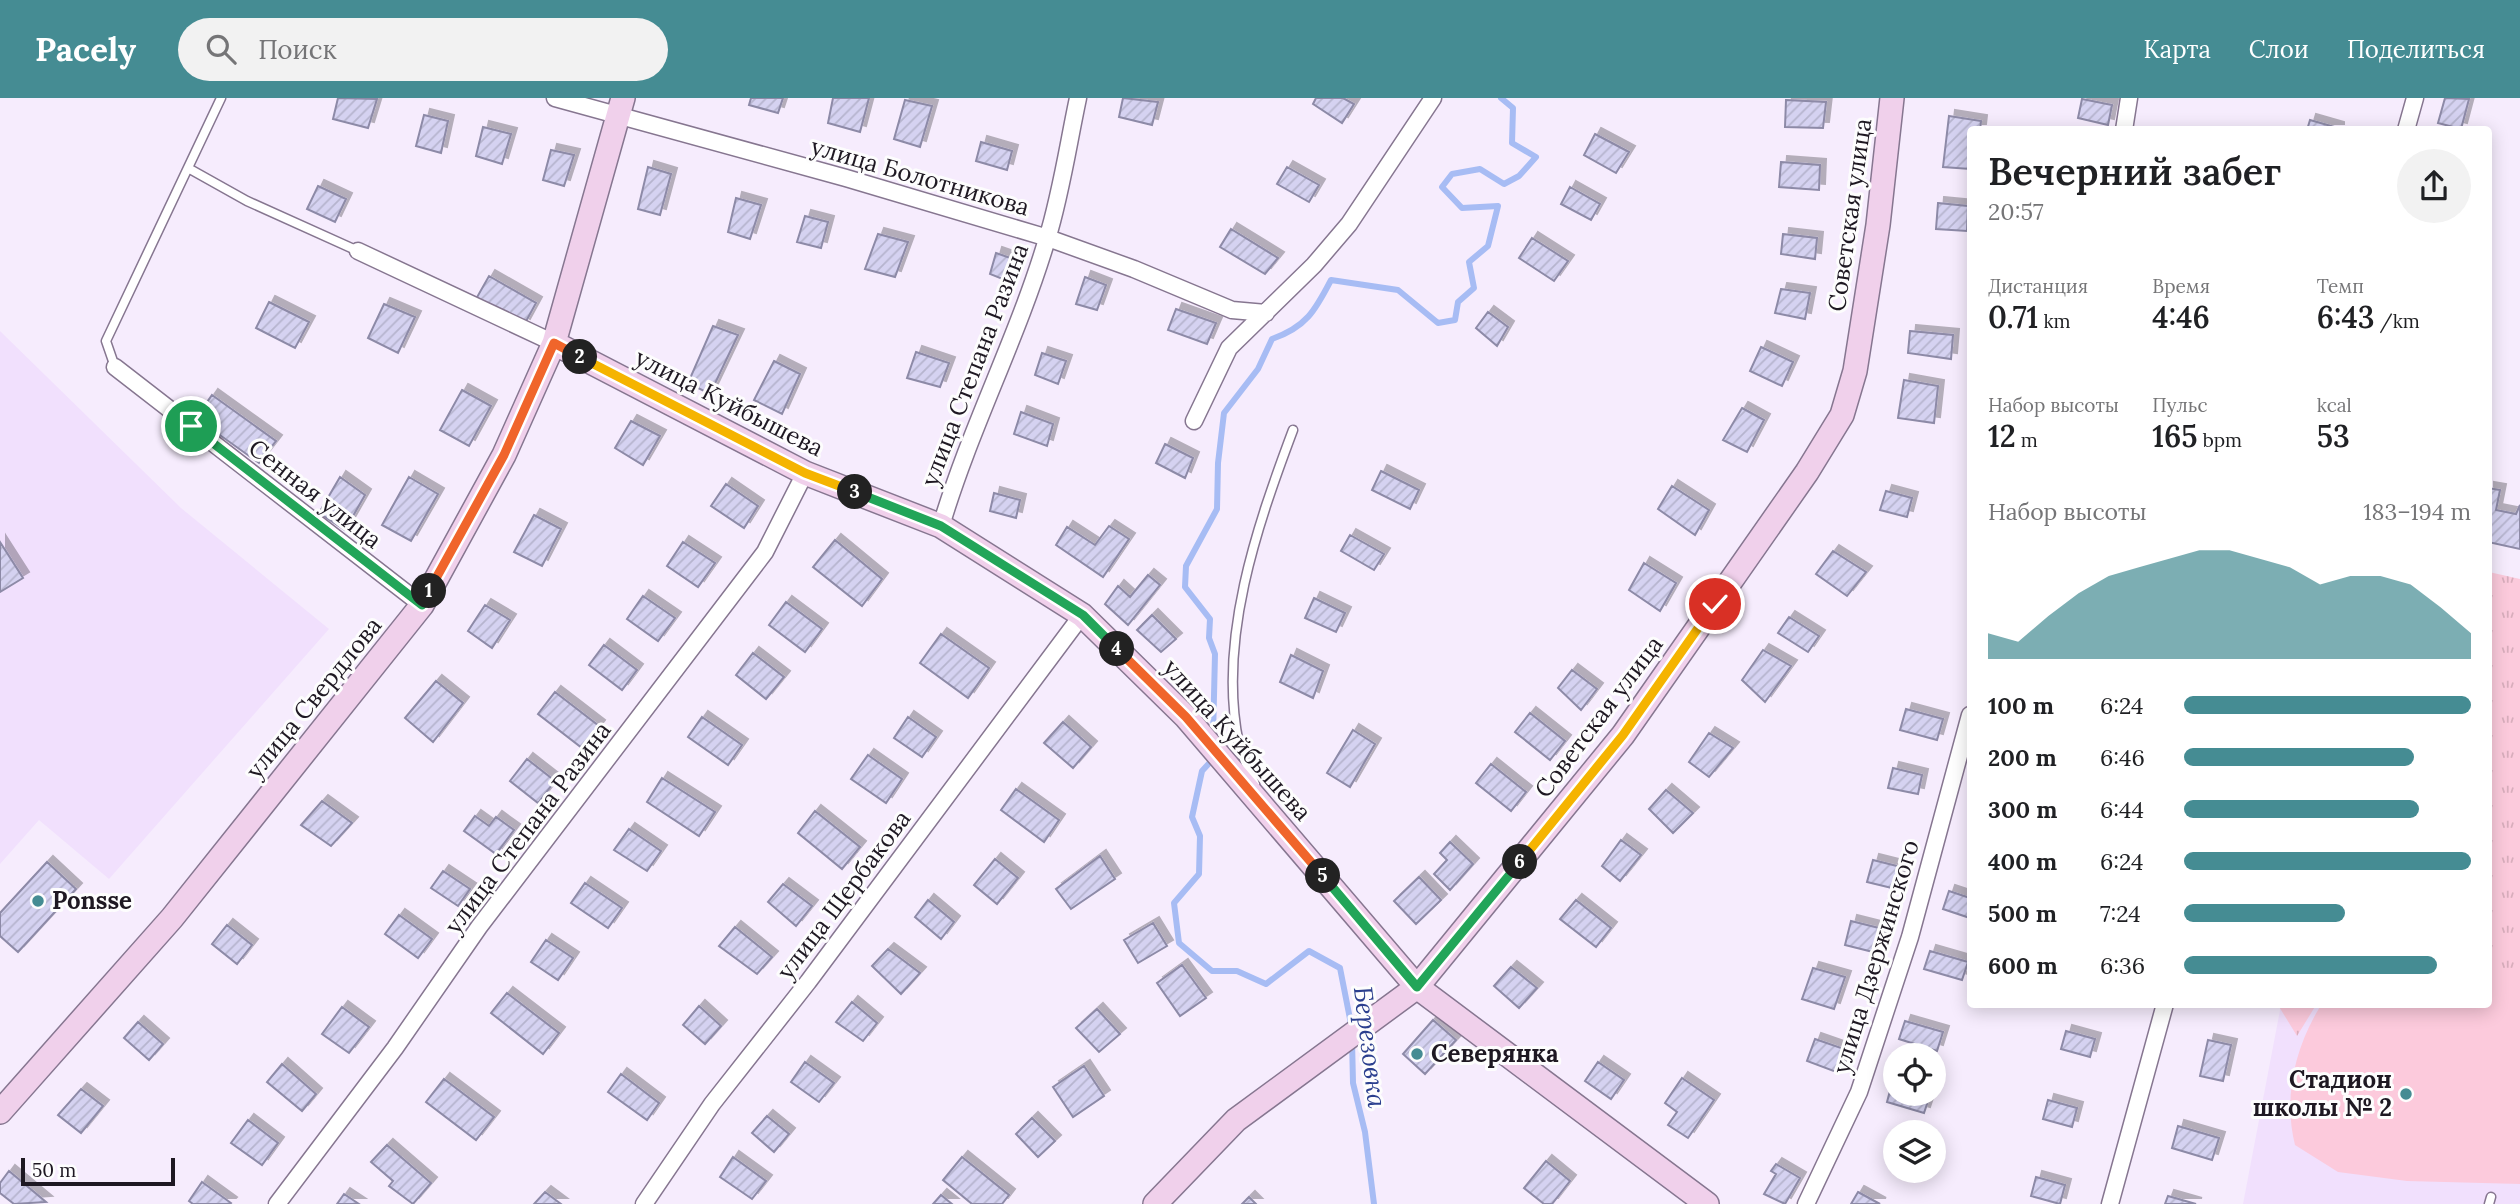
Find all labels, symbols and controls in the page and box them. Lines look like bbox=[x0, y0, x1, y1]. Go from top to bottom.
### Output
search box bbox=[178, 18, 668, 81]
text: Pacely bbox=[35, 28, 136, 70]
icon: search bbox=[202, 30, 240, 68]
text: Поиск bbox=[258, 33, 337, 66]
text: Карта bbox=[2143, 34, 2211, 65]
text: Слои bbox=[2249, 34, 2309, 65]
text: Поделиться bbox=[2347, 34, 2485, 65]
street label: Советская улица bbox=[1821, 116, 1878, 313]
street label: улица Болотникова bbox=[807, 130, 1033, 223]
text: Вечерний забег bbox=[1988, 147, 2281, 195]
button: share bbox=[2397, 149, 2471, 223]
text: 20:57 bbox=[1988, 197, 2044, 226]
street label: улица Степана Разина bbox=[914, 239, 1035, 491]
text: Дистанция bbox=[1988, 274, 2088, 298]
text: Время bbox=[2152, 274, 2210, 298]
text: Темп bbox=[2317, 274, 2364, 298]
text: 0.71 bbox=[1988, 298, 2038, 336]
text: 4:46 bbox=[2152, 298, 2210, 336]
text: 6:43 bbox=[2317, 298, 2375, 336]
text: km bbox=[2038, 309, 2071, 333]
text: /km bbox=[2375, 309, 2420, 333]
pin: 2 bbox=[562, 340, 598, 374]
street label: улица Куйбышева bbox=[630, 342, 829, 463]
text: 2 bbox=[574, 344, 585, 368]
text: Набор высоты bbox=[1988, 393, 2119, 417]
text: Пульс bbox=[2152, 393, 2208, 417]
text: kcal bbox=[2317, 393, 2352, 417]
pin bbox=[161, 396, 221, 456]
icon: arrive bbox=[172, 407, 210, 445]
text: 12 bbox=[1988, 417, 2016, 455]
text: 165 bbox=[2152, 417, 2198, 455]
text: 53 bbox=[2317, 417, 2350, 455]
text: m bbox=[2016, 428, 2038, 452]
text: bpm bbox=[2198, 428, 2242, 452]
street label: Сенная улица bbox=[243, 432, 388, 555]
pin: 3 bbox=[838, 474, 872, 510]
text: 3 bbox=[849, 479, 860, 503]
text: Набор высоты bbox=[1988, 497, 2146, 526]
text: 183–194 m bbox=[2363, 497, 2471, 526]
pin: 1 bbox=[412, 574, 446, 608]
pin bbox=[1685, 574, 1745, 634]
text: 1 bbox=[425, 578, 432, 602]
icon: check bbox=[1696, 585, 1734, 623]
street label: улица Свердлова bbox=[239, 610, 388, 785]
street label: Советская улица bbox=[1528, 630, 1670, 804]
pin: 4 bbox=[1100, 632, 1134, 666]
text: 4 bbox=[1111, 636, 1122, 660]
street label: улица Куйбышева bbox=[1156, 652, 1318, 827]
text: 100 m bbox=[1988, 691, 2054, 720]
text: 6:24 bbox=[2100, 691, 2143, 720]
street label: улица Степана Разина bbox=[438, 715, 618, 940]
text: 200 m bbox=[1988, 743, 2057, 772]
text: 6:46 bbox=[2100, 743, 2145, 772]
text: 300 m bbox=[1988, 795, 2057, 824]
text: 6:44 bbox=[2100, 795, 2144, 824]
street label: улица Щербакова bbox=[770, 804, 917, 985]
street label: улица Дзержинского bbox=[1825, 836, 1926, 1078]
pin: 6 bbox=[1502, 844, 1538, 880]
text: 400 m bbox=[1988, 847, 2057, 876]
text: 6:24 bbox=[2100, 847, 2143, 876]
text: 6 bbox=[1514, 849, 1525, 873]
pin: 5 bbox=[1306, 858, 1340, 894]
text: 5 bbox=[1317, 863, 1328, 887]
place label: Ponsse bbox=[52, 885, 132, 916]
marker: Ponsse bbox=[30, 893, 46, 909]
text: 500 m bbox=[1988, 899, 2057, 928]
text: 7:24 bbox=[2100, 899, 2141, 928]
text: 600 m bbox=[1988, 951, 2058, 980]
text: 6:36 bbox=[2100, 951, 2145, 980]
water label: Березовка bbox=[1347, 984, 1394, 1110]
place label: Северянка bbox=[1431, 1038, 1559, 1069]
map controls bbox=[1883, 1043, 1946, 1183]
button: locate bbox=[1883, 1043, 1946, 1106]
marker: Северянка bbox=[1409, 1046, 1425, 1062]
place label: Стадион школы № 2 bbox=[2253, 1064, 2392, 1123]
marker: Стадион школы № 2 bbox=[2398, 1086, 2414, 1102]
button: layers bbox=[1883, 1120, 1946, 1183]
scale bar bbox=[21, 1155, 175, 1187]
text: 50 m bbox=[32, 1158, 76, 1182]

